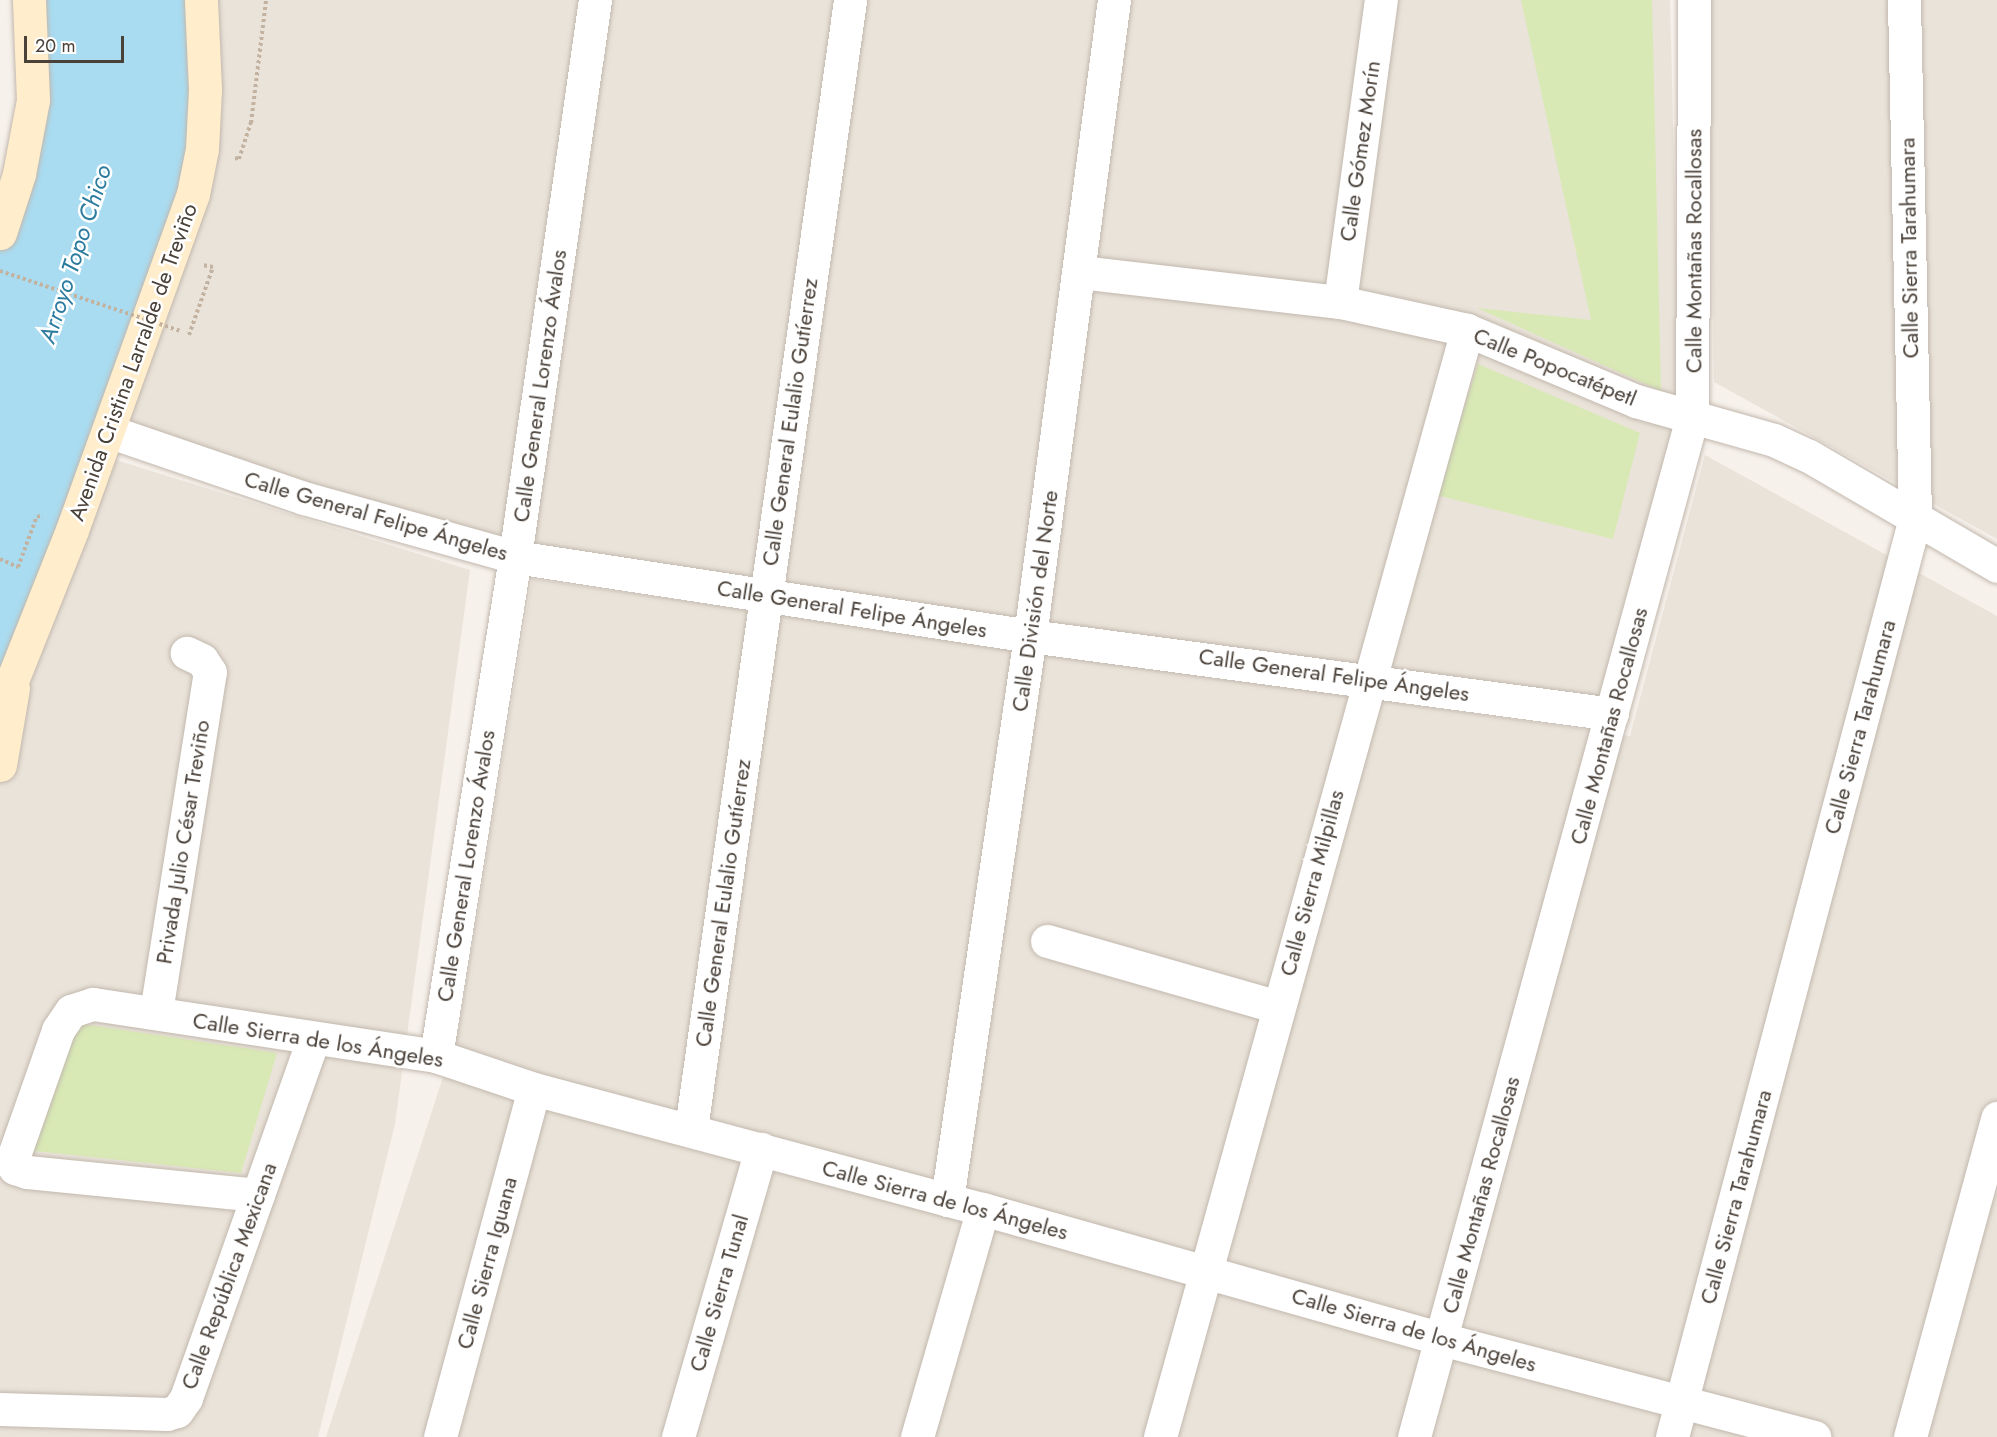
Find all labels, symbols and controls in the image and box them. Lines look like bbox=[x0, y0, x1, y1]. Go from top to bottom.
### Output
scale bar bbox=[27, 24, 128, 62]
text: 20 m bbox=[35, 33, 75, 59]
street label: Calle Gómez Morín bbox=[1334, 59, 1386, 243]
street label: Calle Montañas Rocallosas bbox=[1681, 129, 1707, 373]
street label: Calle Sierra Tarahumara bbox=[1894, 137, 1924, 359]
water label: Arroyo Topo Chico bbox=[33, 161, 117, 347]
street label: Avenida Cristina Larralde de Treviño bbox=[63, 200, 203, 524]
street label: Calle General Lorenzo Ávalos bbox=[508, 248, 572, 524]
street label: Calle General Eulalio Gutíerrez bbox=[757, 276, 823, 568]
street label: Calle Popocatépetl bbox=[1470, 322, 1640, 412]
street label: Calle General Felipe Ángeles bbox=[241, 466, 511, 566]
street label: Calle División del Norte bbox=[1006, 489, 1064, 713]
street label: Calle General Felipe Ángeles bbox=[715, 575, 989, 643]
street label: Calle Montañas Rocallosas bbox=[1565, 605, 1653, 847]
street label: Calle Sierra Tarahumara bbox=[1819, 617, 1901, 837]
street label: Calle General Felipe Ángeles bbox=[1197, 643, 1471, 707]
street label: Privada Julio César Treviño bbox=[151, 718, 215, 966]
street label: Calle General Lorenzo Ávalos bbox=[431, 728, 501, 1004]
street label: Calle General Eulalio Gutíerrez bbox=[690, 757, 756, 1049]
street label: Calle Sierra Milpillas bbox=[1274, 787, 1350, 979]
street label: Calle Sierra de los Ángeles bbox=[191, 1007, 445, 1073]
street label: Calle Montañas Rocallosas bbox=[1437, 1074, 1525, 1316]
street label: Calle Sierra Tarahumara bbox=[1695, 1087, 1777, 1307]
street label: Calle Sierra de los Ángeles bbox=[819, 1154, 1071, 1246]
street label: Calle República Mexicana bbox=[176, 1159, 282, 1393]
street label: Calle Sierra Iguana bbox=[451, 1174, 523, 1352]
street label: Calle Sierra Tunal bbox=[684, 1211, 754, 1375]
street label: Calle Sierra de los Ángeles bbox=[1289, 1282, 1539, 1378]

